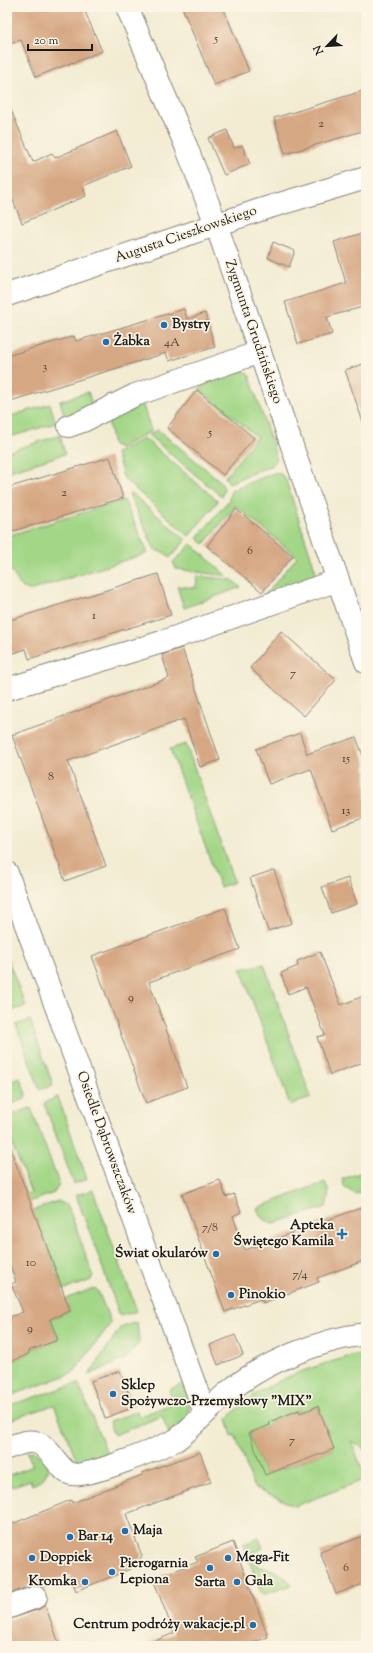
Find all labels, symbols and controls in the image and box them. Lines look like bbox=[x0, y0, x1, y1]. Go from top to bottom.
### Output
scale bar bbox=[28, 26, 92, 52]
north arrow bbox=[307, 26, 347, 66]
house number: 5 bbox=[213, 30, 218, 48]
text: 20 m bbox=[34, 32, 59, 50]
text: N bbox=[310, 42, 328, 58]
house number: 2 bbox=[318, 115, 324, 133]
street label: Augusta Cieszkowskiego bbox=[112, 201, 260, 269]
street label: Zygmunta Grudzińskiego bbox=[219, 257, 287, 407]
place label: Bystry bbox=[172, 315, 210, 335]
marker: Bystry bbox=[159, 320, 169, 330]
place label: Żabka bbox=[114, 332, 150, 352]
house number: 4A bbox=[164, 334, 180, 352]
marker: Żabka bbox=[101, 337, 111, 347]
house number: 3 bbox=[43, 358, 48, 376]
house number: 5 bbox=[207, 424, 212, 442]
house number: 2 bbox=[61, 484, 67, 502]
house number: 6 bbox=[247, 542, 253, 560]
house number: 1 bbox=[92, 607, 96, 625]
house number: 7 bbox=[290, 665, 296, 683]
house number: 15 bbox=[342, 750, 350, 768]
house number: 8 bbox=[48, 768, 54, 786]
house number: 13 bbox=[342, 802, 351, 820]
house number: 9 bbox=[128, 989, 134, 1007]
street label: Osiedle Dąbrowszczaków bbox=[71, 1069, 141, 1218]
place label: Apteka Świętego Kamila bbox=[234, 1216, 335, 1252]
house number: 7/8 bbox=[202, 1219, 218, 1237]
marker: Apteka Świętego Kamila bbox=[337, 1229, 347, 1239]
place label: Świat okularów bbox=[115, 1243, 209, 1264]
marker: Świat okularów bbox=[211, 1249, 221, 1259]
house number: 10 bbox=[26, 1254, 36, 1272]
house number: 7/4 bbox=[292, 1266, 308, 1284]
place label: Pinokio bbox=[239, 1285, 286, 1305]
marker: Pinokio bbox=[226, 1290, 236, 1300]
house number: 9 bbox=[27, 1320, 33, 1338]
place label: Sklep Spożywczo-Przemysłowy "MIX" bbox=[121, 1376, 312, 1412]
marker: Sklep Spożywczo-Przemysłowy "MIX" bbox=[108, 1389, 118, 1399]
house number: 7 bbox=[289, 1432, 295, 1450]
place label: Maja bbox=[133, 1521, 163, 1541]
marker: Maja bbox=[120, 1526, 130, 1536]
place label: Bar 14 bbox=[78, 1527, 113, 1547]
marker: Bar 14 bbox=[65, 1532, 75, 1542]
place label: Doppiek bbox=[40, 1548, 92, 1568]
place label: Mega-Fit bbox=[236, 1548, 289, 1568]
marker: Doppiek bbox=[27, 1553, 37, 1563]
marker: Mega-Fit bbox=[223, 1553, 233, 1563]
place label: Pierogarnia Lepiona bbox=[120, 1554, 189, 1590]
house number: 6 bbox=[343, 1559, 349, 1577]
marker: Sarta bbox=[205, 1563, 215, 1573]
marker: Pierogarnia Lepiona bbox=[107, 1567, 117, 1577]
place label: Kromka bbox=[29, 1572, 78, 1592]
place label: Gala bbox=[245, 1572, 274, 1592]
place label: Sarta bbox=[194, 1573, 226, 1593]
marker: Kromka bbox=[80, 1577, 90, 1587]
marker: Gala bbox=[232, 1577, 242, 1587]
place label: Centrum podróży wakacje.pl bbox=[73, 1615, 245, 1635]
marker: Centrum podróży wakacje.pl bbox=[248, 1620, 258, 1630]

